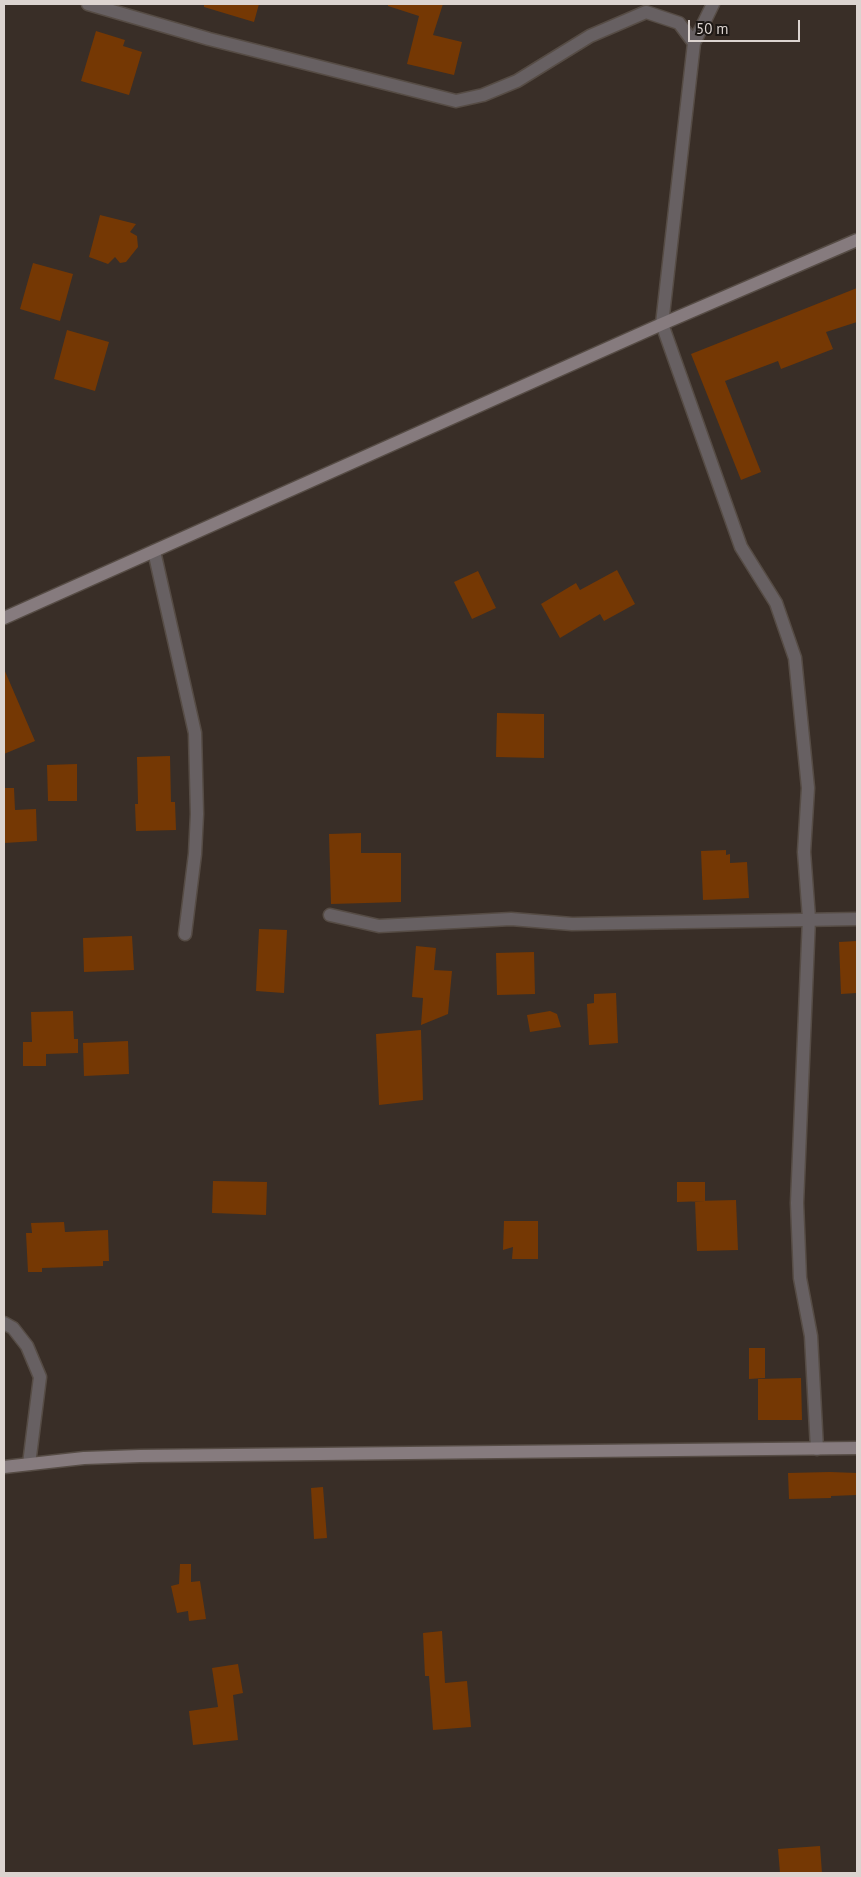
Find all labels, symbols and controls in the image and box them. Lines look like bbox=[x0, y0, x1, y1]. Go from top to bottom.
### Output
scale bar bbox=[691, 10, 804, 42]
text: 50 m bbox=[696, 19, 729, 38]

